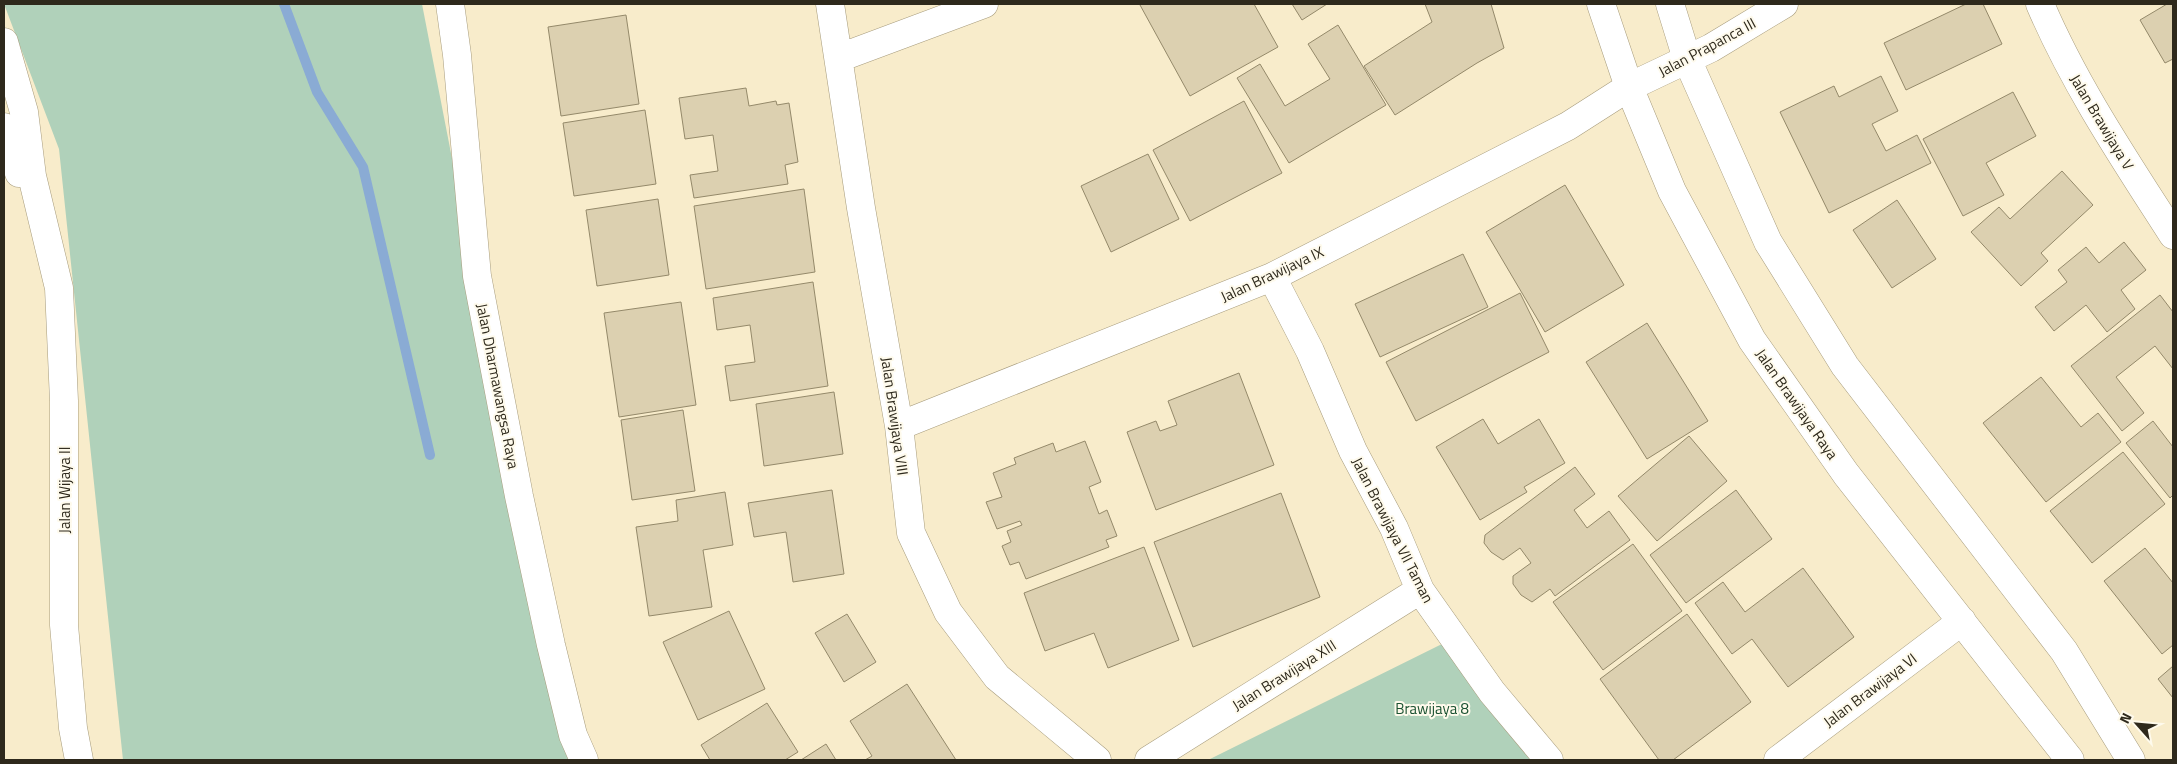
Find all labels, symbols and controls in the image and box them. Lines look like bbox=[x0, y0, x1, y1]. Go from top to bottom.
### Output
street label: Jalan Prapanca III bbox=[1654, 12, 1760, 82]
street label: Jalan Brawijaya V bbox=[2064, 70, 2140, 175]
street label: Jalan Brawijaya IX bbox=[1217, 240, 1328, 308]
street label: Jalan Dharmawangsa Raya bbox=[471, 301, 525, 471]
street label: Jalan Brawijaya Raya bbox=[1750, 344, 1844, 465]
street label: Jalan Brawijaya VIII bbox=[875, 355, 915, 477]
street label: Jalan Wijaya II bbox=[53, 447, 76, 533]
street label: Jalan Brawijaya VII Taman bbox=[1346, 453, 1440, 607]
street label: Jalan Brawijaya XIII bbox=[1227, 634, 1341, 716]
street label: Jalan Brawijaya VI bbox=[1818, 647, 1922, 733]
park label: Brawijaya 8 bbox=[1395, 697, 1469, 720]
north arrow bbox=[2112, 699, 2162, 749]
text: N bbox=[2113, 709, 2137, 727]

